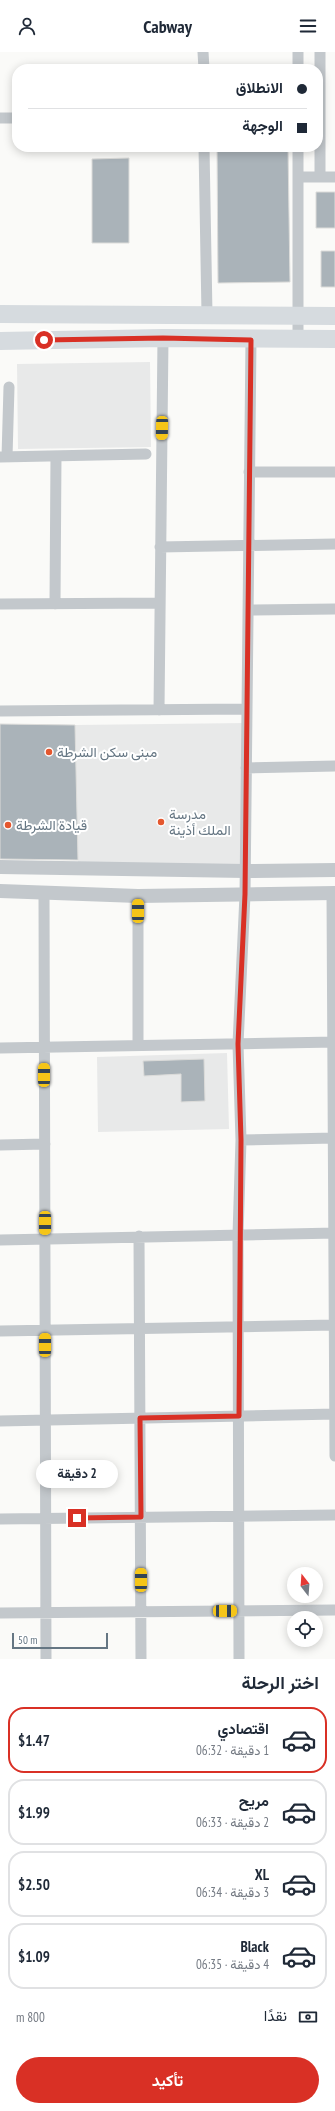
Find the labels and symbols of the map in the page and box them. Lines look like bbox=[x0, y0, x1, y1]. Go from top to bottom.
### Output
route start bbox=[35, 331, 53, 349]
car bbox=[156, 416, 168, 440]
place label: مبنى سكن الشرطة bbox=[57, 743, 157, 761]
marker: مبنى سكن الشرطة bbox=[44, 747, 54, 757]
place label: مدرسة الملك أذينة bbox=[169, 805, 231, 839]
place label: قيادة الشرطة bbox=[16, 816, 87, 834]
marker: مدرسة الملك أذينة bbox=[156, 817, 166, 827]
marker: قيادة الشرطة bbox=[3, 820, 13, 830]
car bbox=[132, 899, 144, 923]
car bbox=[38, 1063, 50, 1087]
car bbox=[39, 1211, 51, 1235]
car bbox=[39, 1333, 51, 1357]
callout: 2 دقيقة bbox=[36, 1460, 118, 1488]
route end bbox=[68, 1509, 86, 1527]
north arrow bbox=[287, 1567, 323, 1603]
car bbox=[135, 1568, 147, 1592]
car bbox=[213, 1605, 237, 1617]
scale bar bbox=[12, 1631, 108, 1650]

